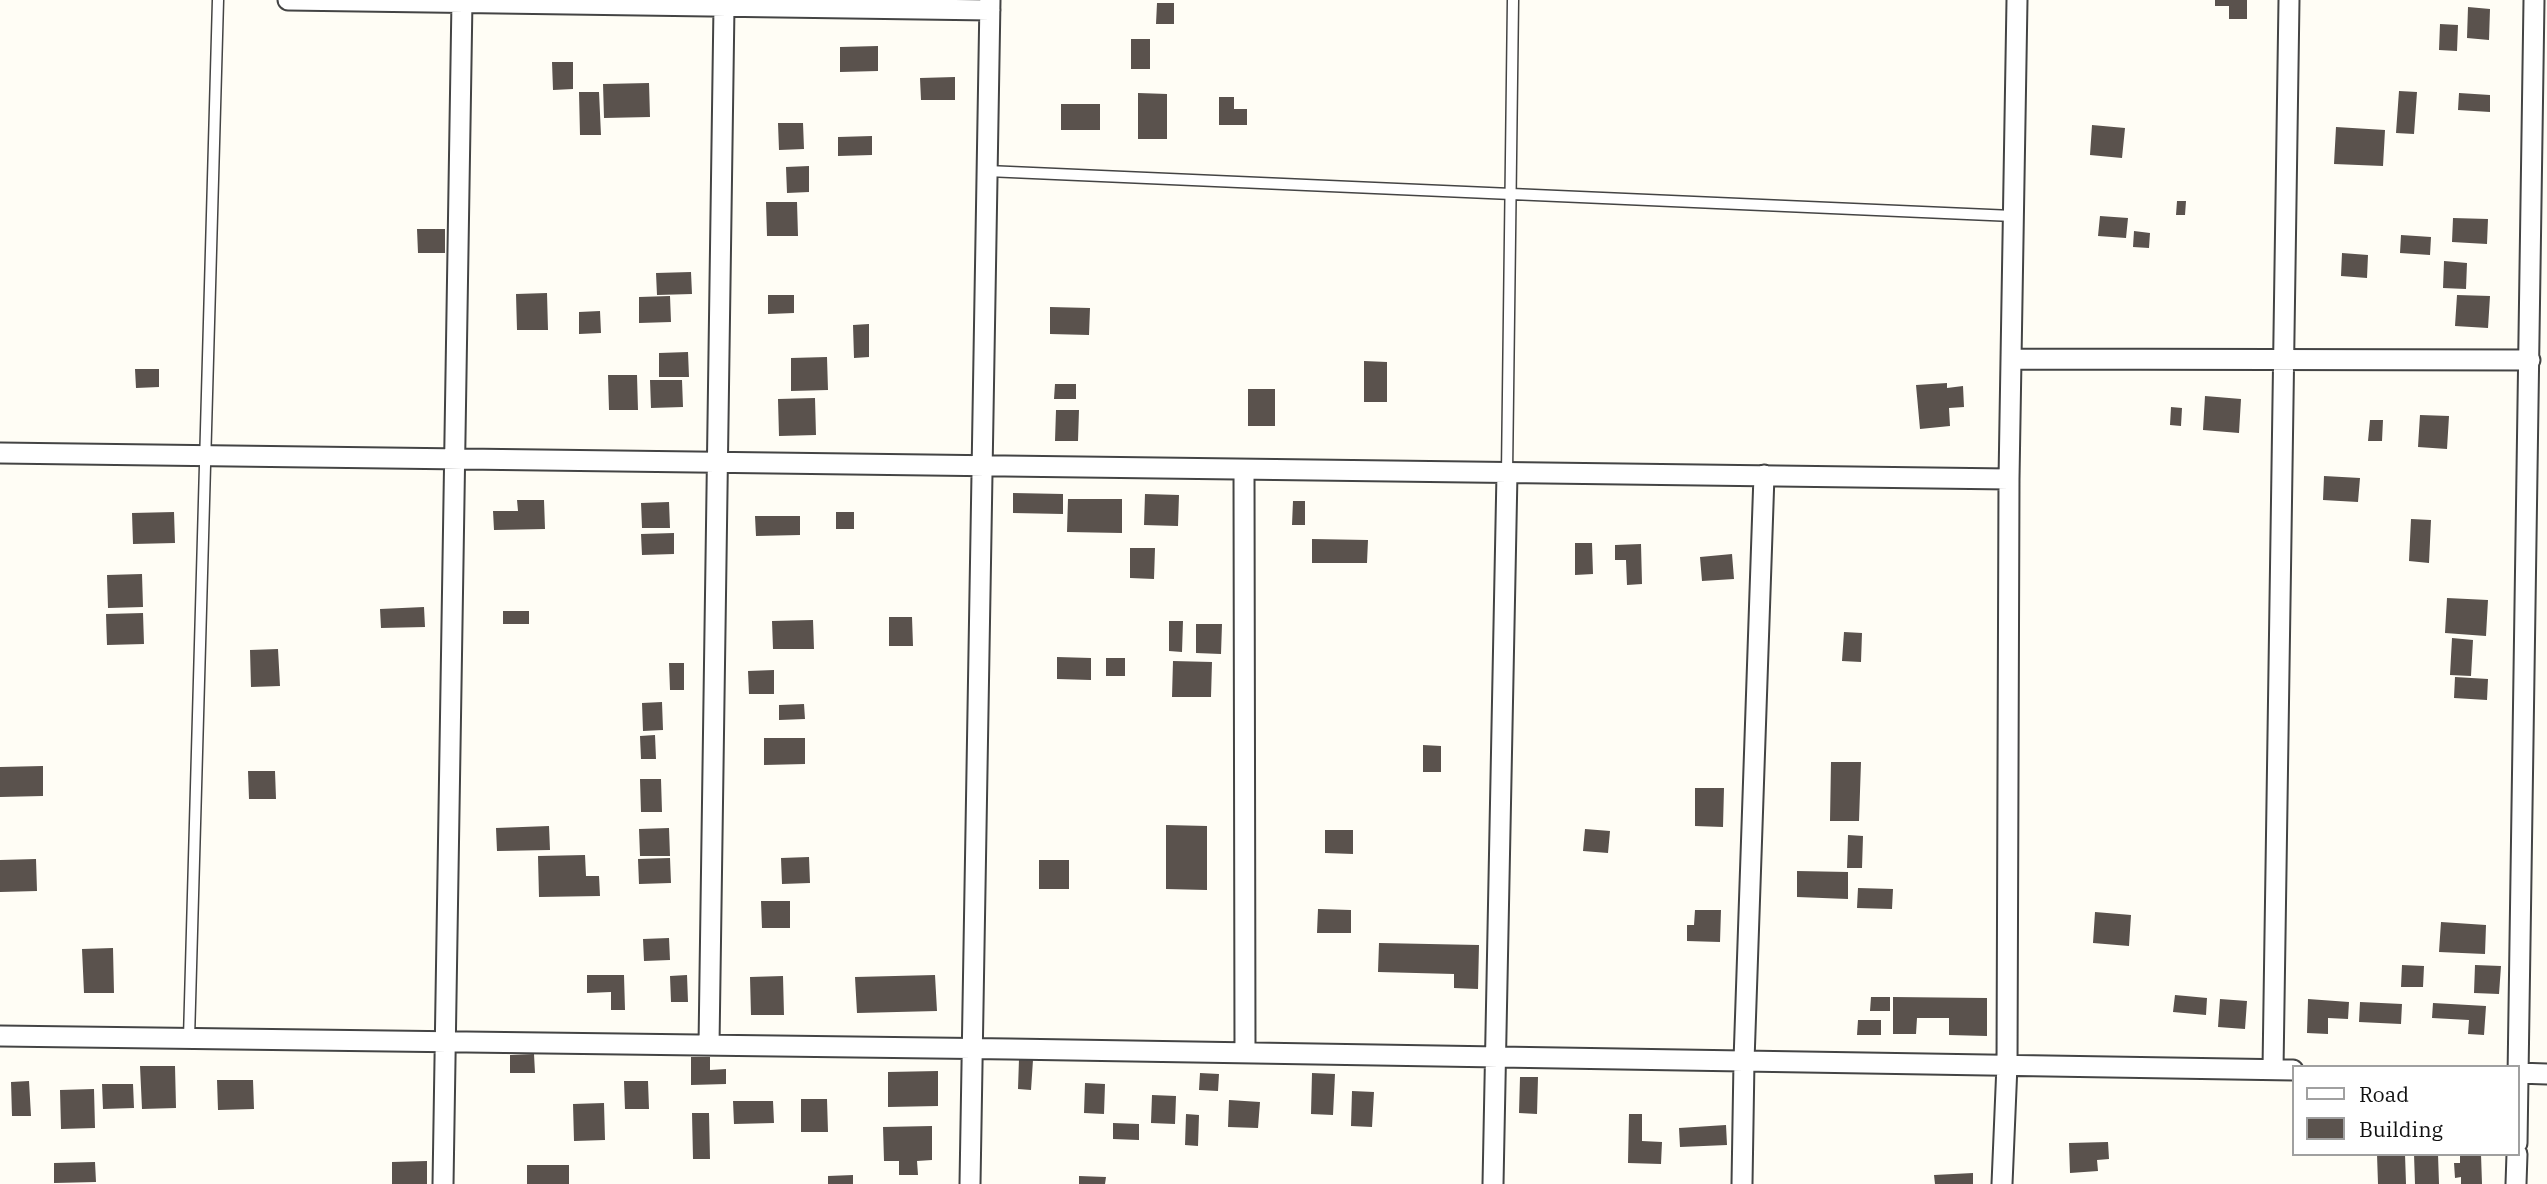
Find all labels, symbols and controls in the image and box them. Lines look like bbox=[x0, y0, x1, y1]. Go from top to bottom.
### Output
legend bbox=[2292, 1065, 2519, 1156]
text: Road bbox=[2359, 1080, 2409, 1108]
text: Building bbox=[2359, 1115, 2443, 1143]

